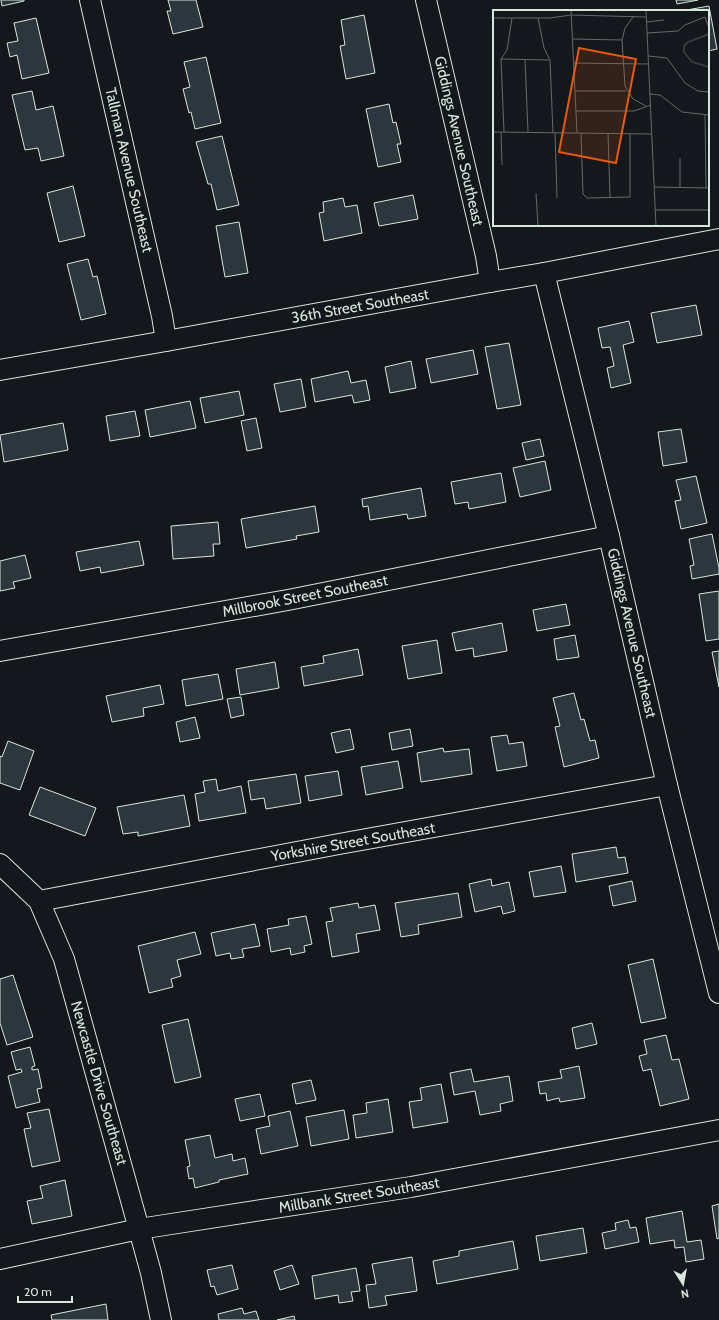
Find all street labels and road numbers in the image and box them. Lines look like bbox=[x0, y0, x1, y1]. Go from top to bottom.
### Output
street label: Giddings Avenue Southeast bbox=[431, 54, 487, 228]
street label: Tallman Avenue Southeast bbox=[101, 86, 157, 254]
street label: 36th Street Southeast bbox=[290, 285, 430, 327]
street label: Giddings Avenue Southeast bbox=[604, 546, 660, 720]
street label: Millbrook Street Southeast bbox=[221, 571, 389, 621]
street label: Yorkshire Street Southeast bbox=[269, 819, 436, 865]
street label: Newcastle Drive Southeast bbox=[67, 999, 131, 1167]
street label: Millbank Street Southeast bbox=[277, 1173, 441, 1217]

